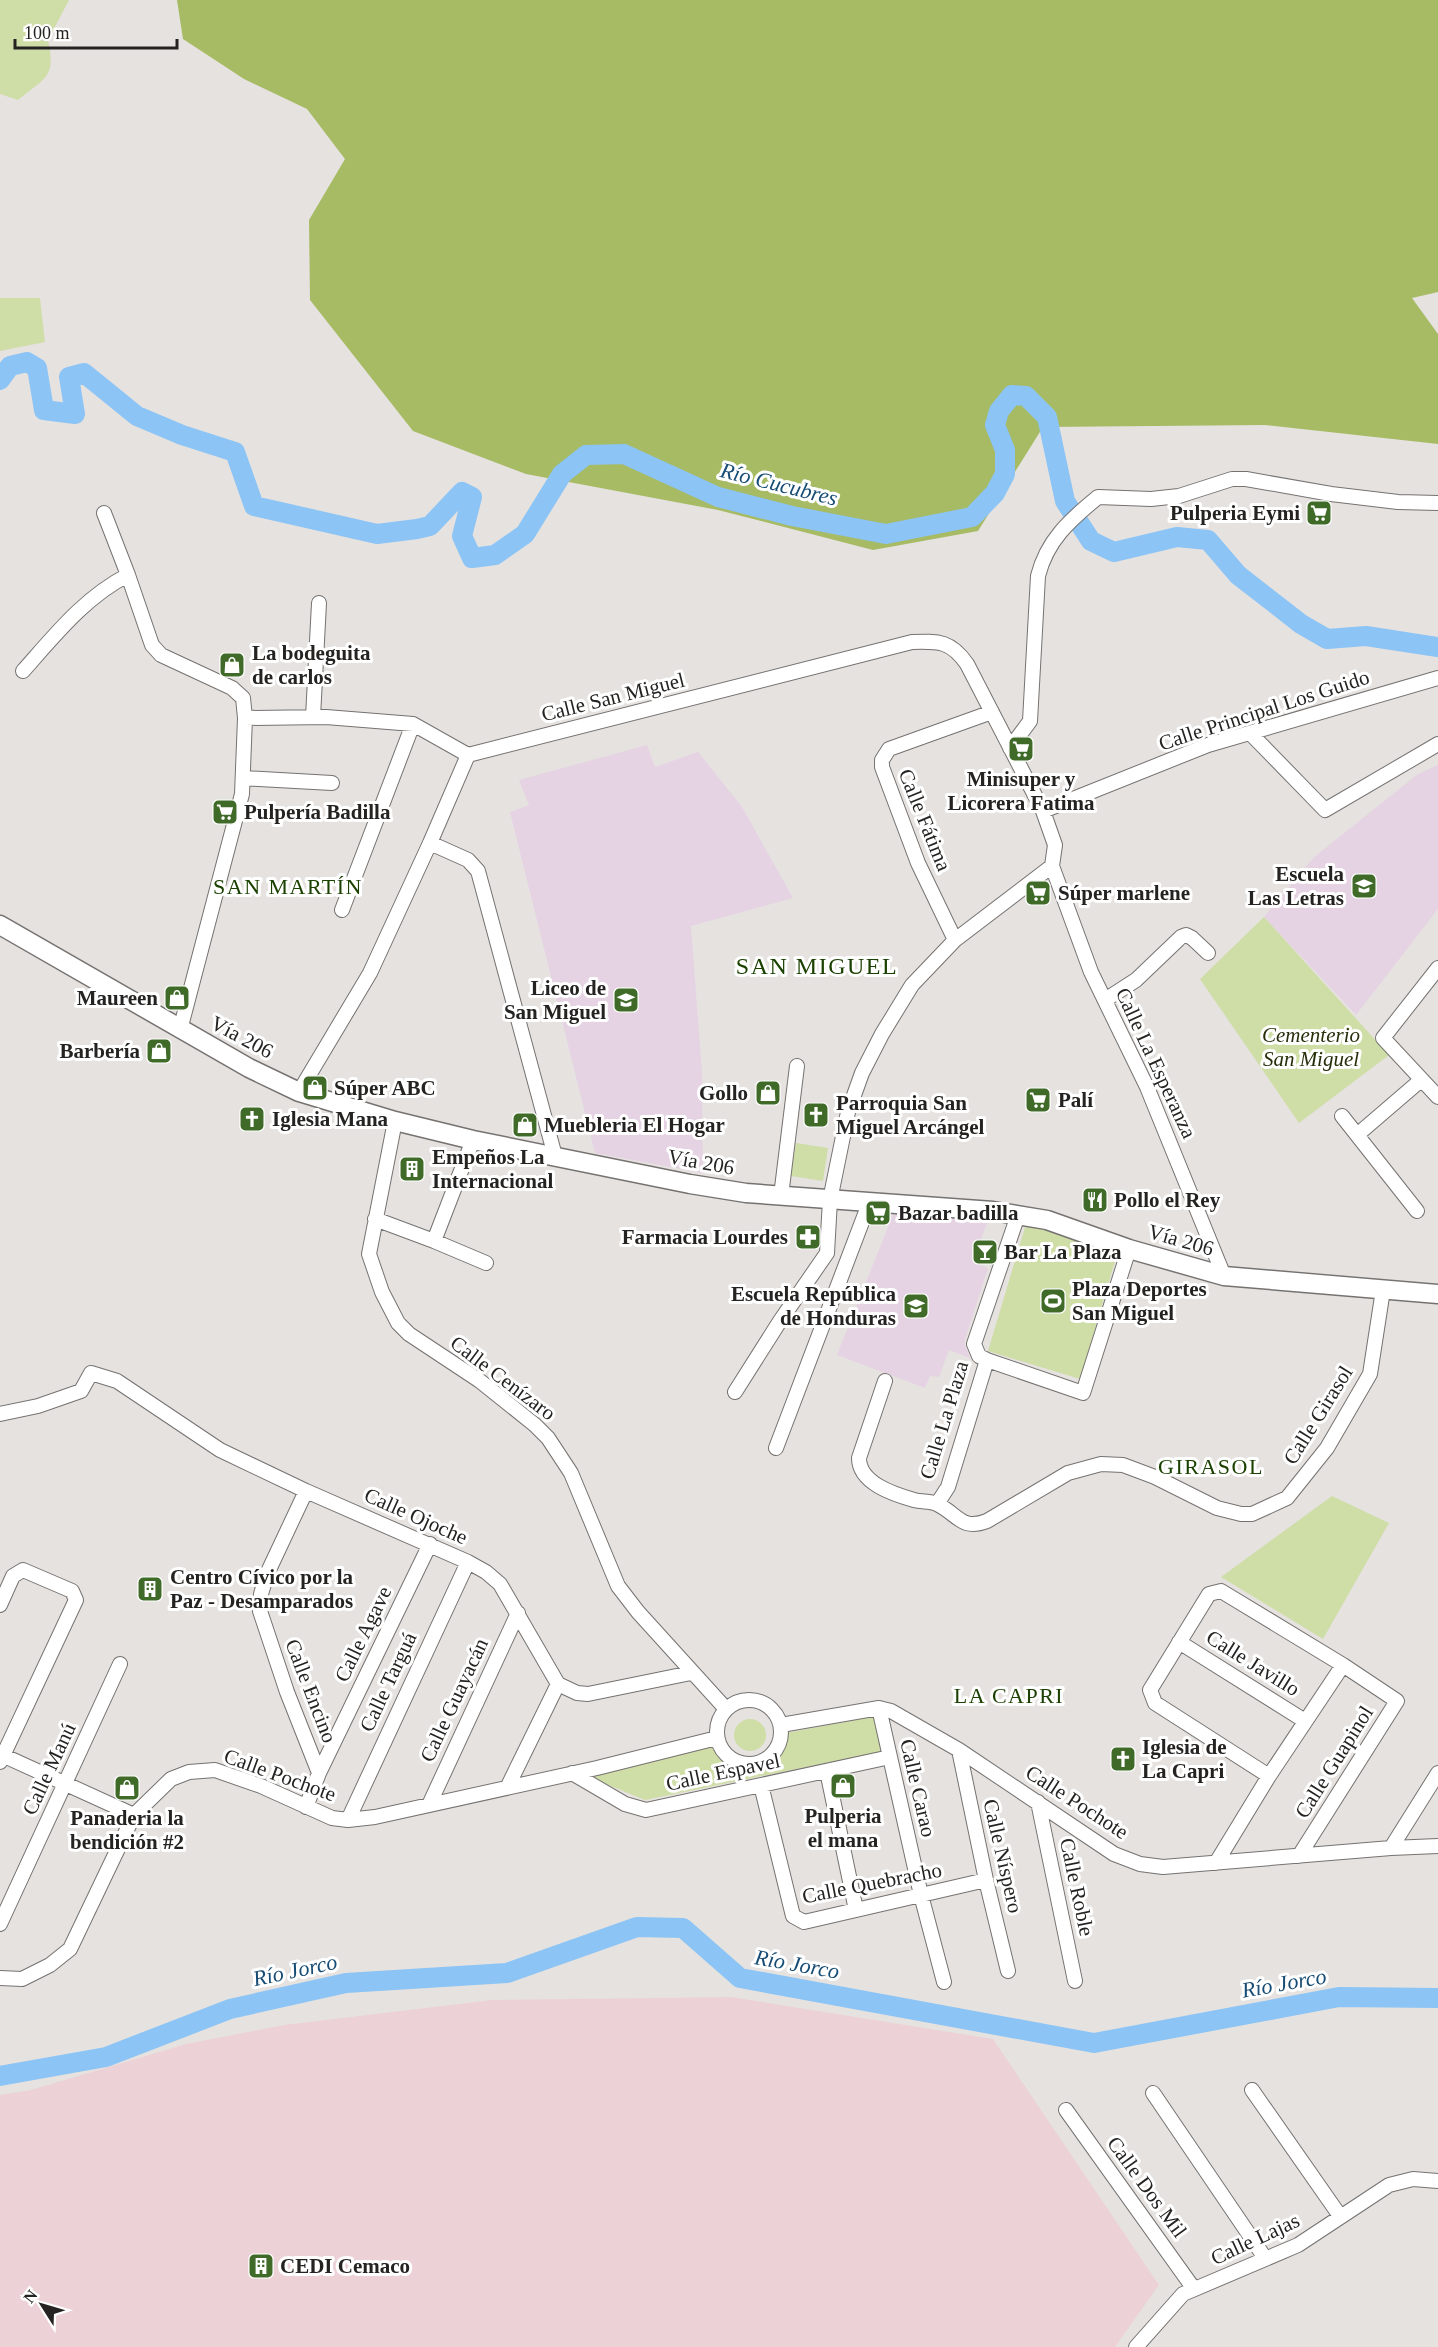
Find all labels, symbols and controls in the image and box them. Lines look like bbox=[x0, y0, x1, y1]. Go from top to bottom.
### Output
scale bar bbox=[15, 12, 177, 50]
text: 100 m bbox=[24, 23, 70, 43]
water label: Río Cucubres bbox=[717, 457, 840, 511]
supermarket icon: Pulperia Eymi bbox=[1304, 498, 1334, 528]
place label: Pulperia Eymi bbox=[1170, 501, 1300, 525]
place label: La bodeguita de carlos bbox=[252, 641, 371, 689]
shop icon: La bodeguita de carlos bbox=[217, 650, 247, 680]
street label: Calle Principal Los Guido bbox=[1156, 665, 1372, 755]
street label: Calle San Miguel bbox=[539, 668, 687, 726]
supermarket icon: Minisuper y Licorera Fatima bbox=[1006, 734, 1036, 764]
street label: Calle Fátima bbox=[894, 765, 957, 875]
place label: Minisuper y Licorera Fatima bbox=[947, 767, 1095, 815]
supermarket icon: Pulpería Badilla bbox=[210, 797, 240, 827]
place label: Pulpería Badilla bbox=[244, 800, 391, 824]
place label: Escuela Las Letras bbox=[1248, 862, 1344, 910]
school or university icon: Escuela Las Letras bbox=[1349, 871, 1379, 901]
district label: SAN MARTÍN bbox=[213, 874, 363, 899]
supermarket icon: Súper marlene bbox=[1023, 878, 1053, 908]
place label: Súper marlene bbox=[1058, 881, 1190, 905]
district label: SAN MIGUEL bbox=[736, 953, 898, 979]
place label: Liceo de San Miguel bbox=[504, 976, 606, 1024]
shop icon: Maureen bbox=[162, 983, 192, 1013]
street label: Calle La Esperanza bbox=[1111, 984, 1202, 1143]
school or university icon: Liceo de San Miguel bbox=[611, 985, 641, 1015]
place label: Maureen bbox=[77, 986, 158, 1010]
street label: Vía 206 bbox=[207, 1011, 277, 1063]
park label: Cementerio San Miguel bbox=[1262, 1023, 1360, 1071]
shop icon: Barbería bbox=[144, 1036, 174, 1066]
place label: Barbería bbox=[60, 1039, 140, 1063]
shop icon: Súper ABC bbox=[300, 1073, 330, 1103]
place label: Súper ABC bbox=[334, 1076, 436, 1100]
shop icon: Gollo bbox=[753, 1078, 783, 1108]
place label: Gollo bbox=[699, 1081, 748, 1105]
supermarket icon: Palí bbox=[1023, 1085, 1053, 1115]
place label: Palí bbox=[1058, 1088, 1094, 1112]
place label: Parroquia San Miguel Arcángel bbox=[836, 1091, 985, 1139]
church icon: Parroquia San Miguel Arcángel bbox=[801, 1100, 831, 1130]
church icon: Iglesia Mana bbox=[237, 1104, 267, 1134]
place label: Iglesia Mana bbox=[272, 1107, 389, 1131]
shop icon: Muebleria El Hogar bbox=[510, 1110, 540, 1140]
place label: Muebleria El Hogar bbox=[544, 1113, 725, 1137]
street label: Vía 206 bbox=[666, 1144, 736, 1180]
place label: Empeños La Internacional bbox=[432, 1145, 554, 1193]
building icon: Empeños La Internacional bbox=[397, 1154, 427, 1184]
restaurant icon: Pollo el Rey bbox=[1080, 1185, 1110, 1215]
place label: Pollo el Rey bbox=[1114, 1188, 1221, 1212]
supermarket icon: Bazar badilla bbox=[863, 1198, 893, 1228]
place label: Bazar badilla bbox=[898, 1201, 1019, 1225]
street label: Vía 206 bbox=[1145, 1219, 1217, 1261]
pharmacy icon: Farmacia Lourdes bbox=[793, 1222, 823, 1252]
place label: Farmacia Lourdes bbox=[622, 1225, 788, 1249]
bar icon: Bar La Plaza bbox=[970, 1237, 1000, 1267]
place label: Bar La Plaza bbox=[1004, 1240, 1122, 1264]
place label: Plaza Deportes San Miguel bbox=[1072, 1277, 1207, 1325]
place label: Escuela República de Honduras bbox=[731, 1282, 896, 1330]
sports icon: Plaza Deportes San Miguel bbox=[1038, 1286, 1068, 1316]
school or university icon: Escuela República de Honduras bbox=[901, 1291, 931, 1321]
street label: Calle Cenízaro bbox=[446, 1331, 560, 1425]
street label: Calle La Plaza bbox=[915, 1357, 974, 1482]
street label: Calle Girasol bbox=[1278, 1361, 1358, 1469]
district label: GIRASOL bbox=[1158, 1454, 1264, 1479]
street label: Calle Ojoche bbox=[361, 1483, 471, 1549]
place label: Centro Cívico por la Paz - Desamparados bbox=[170, 1565, 353, 1613]
building icon: Centro Cívico por la Paz - Desamparados bbox=[135, 1574, 165, 1604]
street label: Calle Agave bbox=[330, 1582, 396, 1686]
street label: Calle Javillo bbox=[1202, 1625, 1304, 1701]
street label: Calle Targuá bbox=[355, 1628, 422, 1735]
street label: Calle Guayacán bbox=[415, 1634, 493, 1766]
street label: Calle Encino bbox=[280, 1636, 342, 1746]
district label: LA CAPRI bbox=[954, 1683, 1064, 1708]
street label: Calle Guapinol bbox=[1290, 1701, 1378, 1823]
street label: Calle Manú bbox=[17, 1719, 81, 1819]
place label: Iglesia de La Capri bbox=[1142, 1735, 1227, 1783]
street label: Calle Carao bbox=[895, 1737, 941, 1839]
street label: Calle Pochote bbox=[221, 1744, 339, 1806]
church icon: Iglesia de La Capri bbox=[1108, 1744, 1138, 1774]
street label: Calle Espavel bbox=[664, 1748, 782, 1796]
street label: Calle Pochote bbox=[1021, 1760, 1133, 1844]
shop icon: Pulperia el mana bbox=[828, 1771, 858, 1801]
shop icon: Panaderia la bendición #2 bbox=[112, 1773, 142, 1803]
street label: Calle Níspero bbox=[978, 1797, 1028, 1915]
place label: Pulperia el mana bbox=[805, 1804, 882, 1852]
place label: Panaderia la bendición #2 bbox=[70, 1806, 184, 1854]
street label: Calle Roble bbox=[1055, 1836, 1099, 1938]
street label: Calle Quebracho bbox=[800, 1858, 944, 1908]
water label: Río Jorco bbox=[752, 1944, 841, 1984]
water label: Río Jorco bbox=[250, 1949, 339, 1991]
water label: Río Jorco bbox=[1239, 1963, 1328, 2003]
street label: Calle Dos Mil bbox=[1102, 2132, 1192, 2242]
street label: Calle Lajas bbox=[1207, 2208, 1303, 2270]
building icon: CEDI Cemaco bbox=[246, 2251, 276, 2281]
place label: CEDI Cemaco bbox=[280, 2254, 410, 2278]
north arrow bbox=[12, 2275, 72, 2335]
text: N bbox=[20, 2286, 41, 2306]

